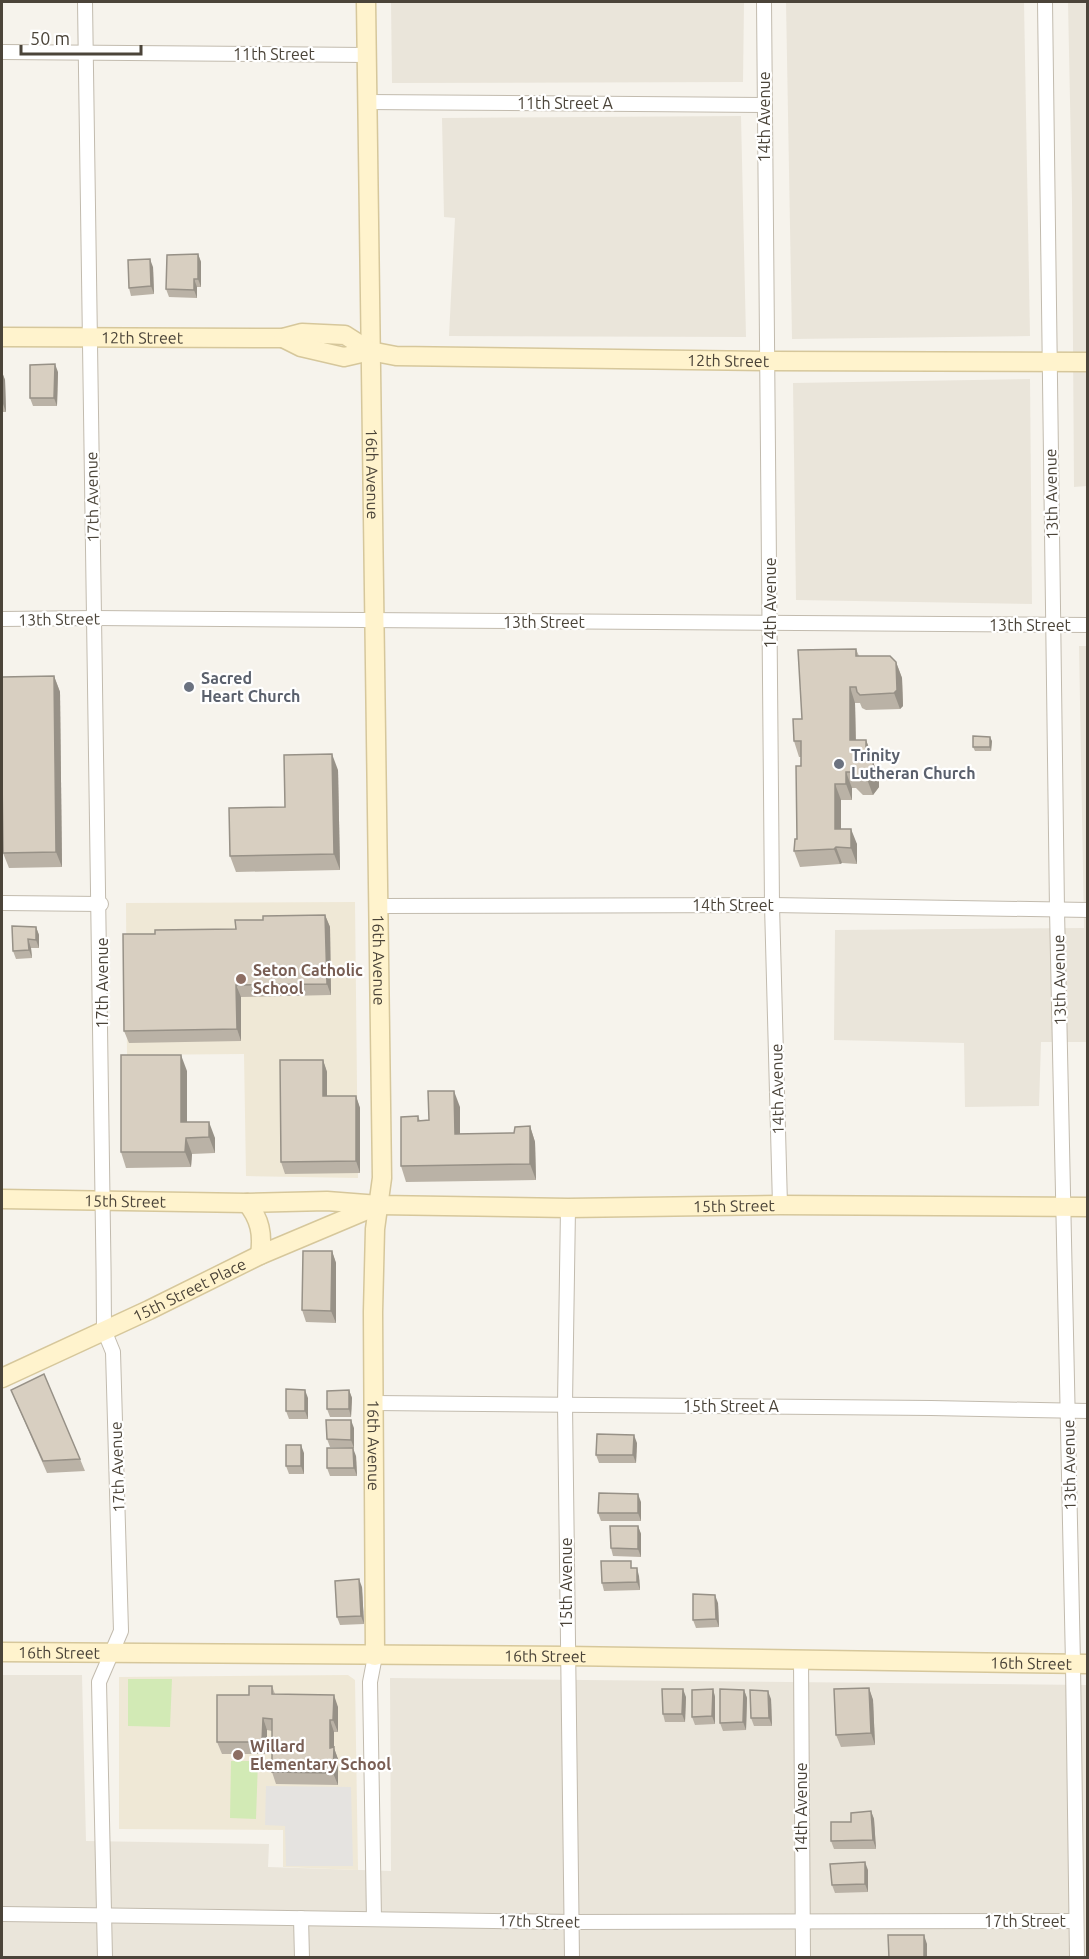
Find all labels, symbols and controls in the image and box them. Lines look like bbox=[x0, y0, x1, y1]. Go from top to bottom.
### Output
scale bar bbox=[21, 18, 141, 56]
text: 50 m bbox=[30, 28, 70, 48]
street label: 11th Street bbox=[233, 45, 316, 63]
street label: 14th Avenue bbox=[755, 71, 773, 163]
street label: 11th Street A bbox=[517, 94, 614, 112]
street label: 12th Street bbox=[101, 328, 184, 347]
street label: 12th Street bbox=[687, 351, 770, 370]
street label: 16th Avenue bbox=[363, 428, 382, 520]
street label: 13th Avenue bbox=[1041, 448, 1061, 540]
street label: 17th Avenue bbox=[82, 451, 102, 543]
street label: 14th Avenue bbox=[761, 557, 779, 649]
street label: 13th Street bbox=[18, 609, 101, 629]
street label: 13th Street bbox=[503, 613, 586, 631]
street label: 13th Street bbox=[989, 616, 1072, 634]
place label: Sacred Heart Church bbox=[201, 669, 300, 705]
marker: Sacred Heart Church bbox=[182, 680, 196, 694]
place label: Trinity Lutheran Church bbox=[851, 746, 976, 782]
marker: Trinity Lutheran Church bbox=[832, 757, 846, 771]
street label: 14th Street bbox=[692, 896, 775, 914]
street label: 16th Avenue bbox=[369, 914, 389, 1006]
street label: 13th Avenue bbox=[1049, 934, 1069, 1026]
street label: 17th Avenue bbox=[93, 937, 111, 1029]
place label: Seton Catholic School bbox=[253, 961, 363, 997]
marker: Seton Catholic School bbox=[234, 972, 248, 986]
street label: 14th Avenue bbox=[767, 1043, 787, 1135]
street label: 15th Street bbox=[84, 1191, 167, 1211]
street label: 15th Street bbox=[693, 1196, 776, 1215]
street label: 15th Street Place bbox=[130, 1254, 249, 1325]
street label: 15th Street A bbox=[683, 1397, 780, 1415]
street label: 16th Avenue bbox=[365, 1400, 383, 1491]
street label: 13th Avenue bbox=[1059, 1419, 1079, 1511]
street label: 17th Avenue bbox=[106, 1421, 128, 1513]
street label: 15th Avenue bbox=[557, 1537, 575, 1629]
street label: 16th Street bbox=[18, 1643, 101, 1662]
street label: 16th Street bbox=[504, 1647, 587, 1665]
street label: 16th Street bbox=[990, 1653, 1073, 1673]
place label: Willard Elementary School bbox=[250, 1737, 391, 1773]
marker: Willard Elementary School bbox=[231, 1748, 245, 1762]
street label: 14th Avenue bbox=[792, 1762, 810, 1854]
street label: 17th Street bbox=[498, 1911, 581, 1931]
street label: 17th Street bbox=[984, 1912, 1067, 1930]

